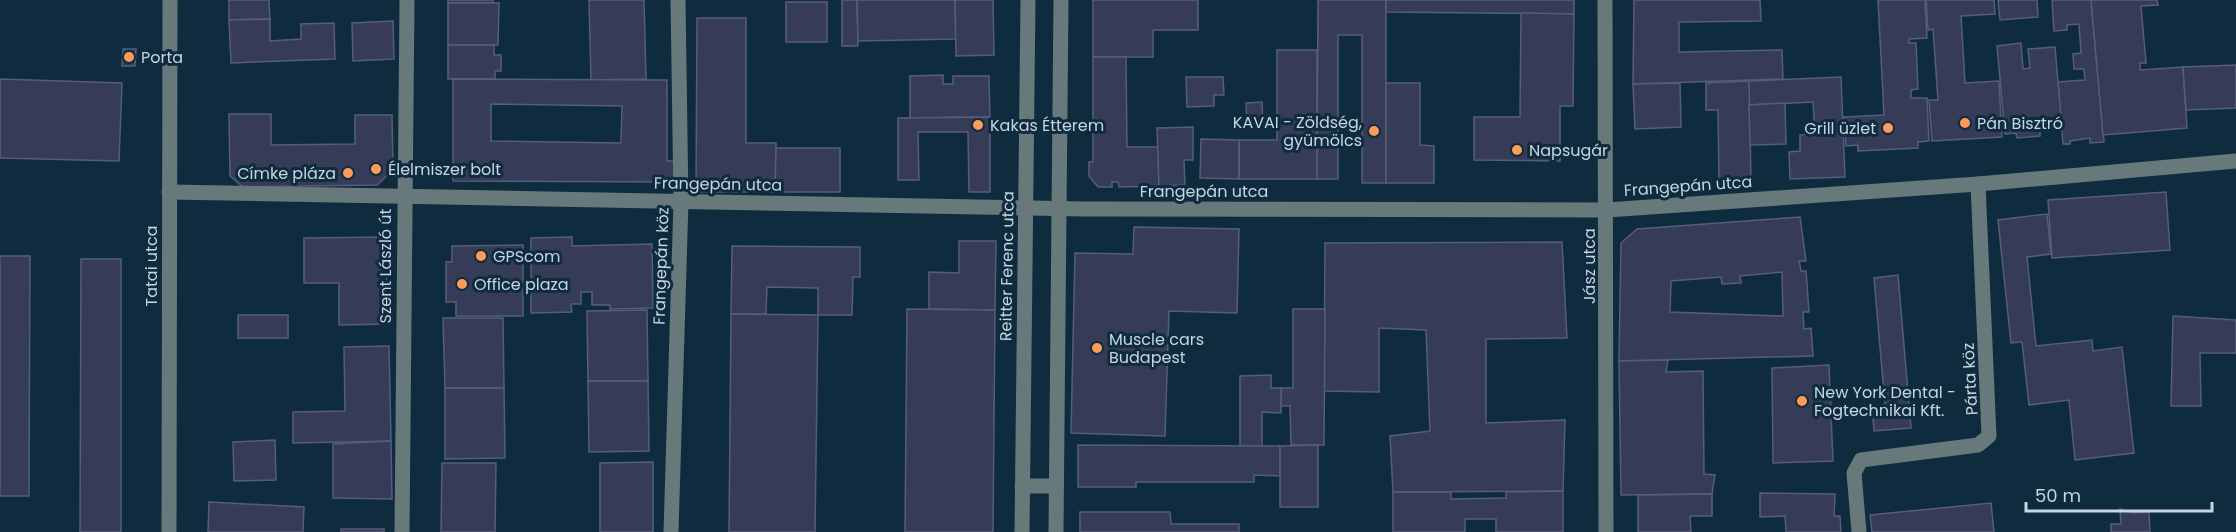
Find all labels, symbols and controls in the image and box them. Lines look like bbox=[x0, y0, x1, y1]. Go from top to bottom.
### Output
place label: Porta bbox=[141, 46, 183, 69]
marker: Porta bbox=[122, 50, 136, 64]
place label: KAVAI - Zöldség, gyümölcs bbox=[1233, 111, 1362, 152]
place label: Pán Bisztró bbox=[1977, 112, 2063, 135]
place label: Kakas Étterem bbox=[990, 114, 1104, 137]
marker: Pán Bisztró bbox=[1958, 116, 1972, 130]
place label: Grill üzlet bbox=[1804, 117, 1876, 140]
marker: Kakas Étterem bbox=[971, 118, 985, 132]
marker: Grill üzlet bbox=[1881, 121, 1895, 135]
marker: KAVAI - Zöldség, gyümölcs bbox=[1367, 124, 1381, 138]
place label: Napsugár bbox=[1529, 139, 1608, 162]
marker: Napsugár bbox=[1510, 143, 1524, 157]
place label: Élelmiszer bolt bbox=[388, 158, 501, 181]
place label: Címke pláza bbox=[237, 162, 336, 185]
marker: Élelmiszer bolt bbox=[369, 162, 383, 176]
marker: Címke pláza bbox=[341, 166, 355, 180]
street label: Frangepán utca bbox=[1623, 170, 1753, 202]
street label: Frangepán utca bbox=[654, 171, 782, 197]
street label: Frangepán utca bbox=[1140, 180, 1268, 203]
street label: Reitter Ferenc utca bbox=[994, 191, 1020, 341]
street label: Frangepán köz bbox=[647, 207, 675, 325]
street label: Szent László út bbox=[374, 208, 397, 323]
street label: Tatai utca bbox=[140, 226, 163, 306]
street label: Jász utca bbox=[1578, 228, 1601, 304]
place label: GPScom bbox=[493, 245, 561, 268]
marker: GPScom bbox=[474, 249, 488, 263]
place label: Office plaza bbox=[474, 273, 569, 296]
marker: Office plaza bbox=[455, 277, 469, 291]
place label: Muscle cars Budapest bbox=[1109, 328, 1204, 369]
marker: Muscle cars Budapest bbox=[1090, 341, 1104, 355]
street label: Párta köz bbox=[1957, 342, 1983, 416]
place label: New York Dental - Fogtechnikai Kft. bbox=[1814, 381, 1956, 422]
marker: New York Dental - Fogtechnikai Kft. bbox=[1795, 394, 1809, 408]
scale bar bbox=[2026, 475, 2212, 513]
text: 50 m bbox=[2035, 483, 2081, 508]

